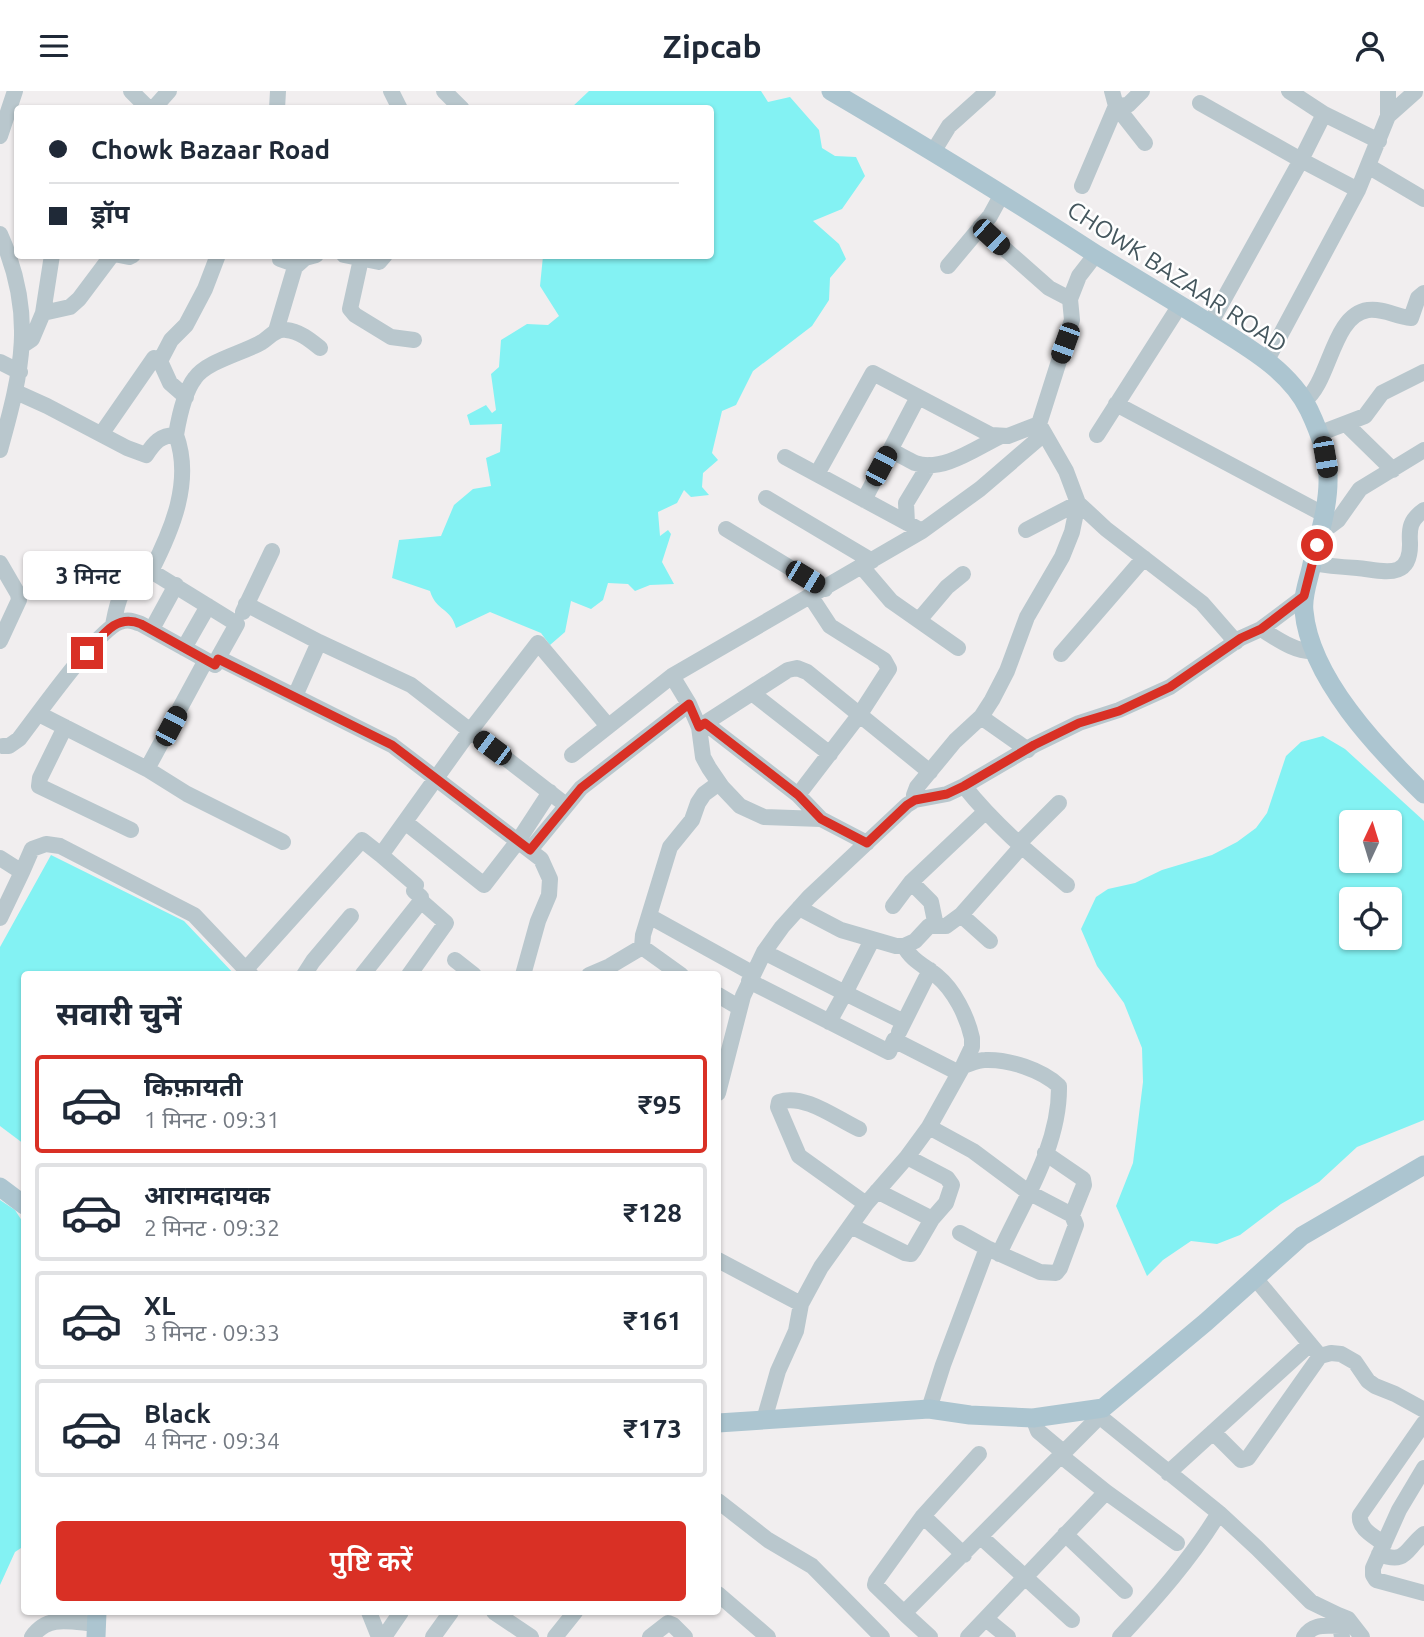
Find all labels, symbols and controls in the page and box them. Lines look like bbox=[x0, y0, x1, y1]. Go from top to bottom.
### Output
icon: menu bbox=[35, 27, 73, 65]
icon: person bbox=[1351, 27, 1389, 65]
text: Zipcab bbox=[662, 28, 762, 64]
text: Chowk Bazaar Road bbox=[91, 135, 330, 164]
street label: CHOWK BAZAAR ROAD bbox=[1063, 196, 1292, 358]
text: ड्रॉप bbox=[91, 199, 129, 228]
car bbox=[969, 215, 1014, 259]
car bbox=[1048, 320, 1083, 366]
car bbox=[1312, 434, 1339, 480]
car bbox=[862, 443, 901, 489]
route start bbox=[1301, 529, 1333, 561]
callout: 3 मिनट bbox=[22, 552, 152, 601]
car bbox=[782, 557, 829, 597]
text: 3 मिनट bbox=[55, 563, 121, 588]
route end bbox=[71, 637, 103, 669]
car bbox=[152, 703, 191, 749]
car bbox=[469, 727, 516, 769]
north arrow bbox=[1339, 810, 1402, 873]
map controls bbox=[1339, 810, 1402, 950]
button: locate bbox=[1339, 887, 1402, 950]
text: सवारी चुनें bbox=[56, 995, 181, 1031]
text: किफ़ायती bbox=[144, 1072, 243, 1101]
icon: car bbox=[60, 1073, 123, 1136]
text: ₹95 bbox=[638, 1090, 682, 1119]
text: 1 मिनट · 09:31 bbox=[144, 1107, 280, 1132]
text: आरामदायक bbox=[144, 1180, 270, 1209]
icon: car bbox=[60, 1181, 123, 1244]
text: ₹128 bbox=[623, 1198, 682, 1227]
text: 2 मिनट · 09:32 bbox=[144, 1215, 280, 1240]
icon: car bbox=[60, 1289, 123, 1352]
text: XL bbox=[144, 1291, 175, 1320]
text: ₹161 bbox=[623, 1306, 682, 1335]
text: 3 मिनट · 09:33 bbox=[144, 1320, 280, 1345]
icon: car bbox=[60, 1397, 123, 1460]
text: Black bbox=[144, 1399, 211, 1428]
text: ₹173 bbox=[623, 1414, 682, 1443]
text: 4 मिनट · 09:34 bbox=[144, 1428, 280, 1453]
button: पुष्टि करें bbox=[56, 1521, 686, 1601]

